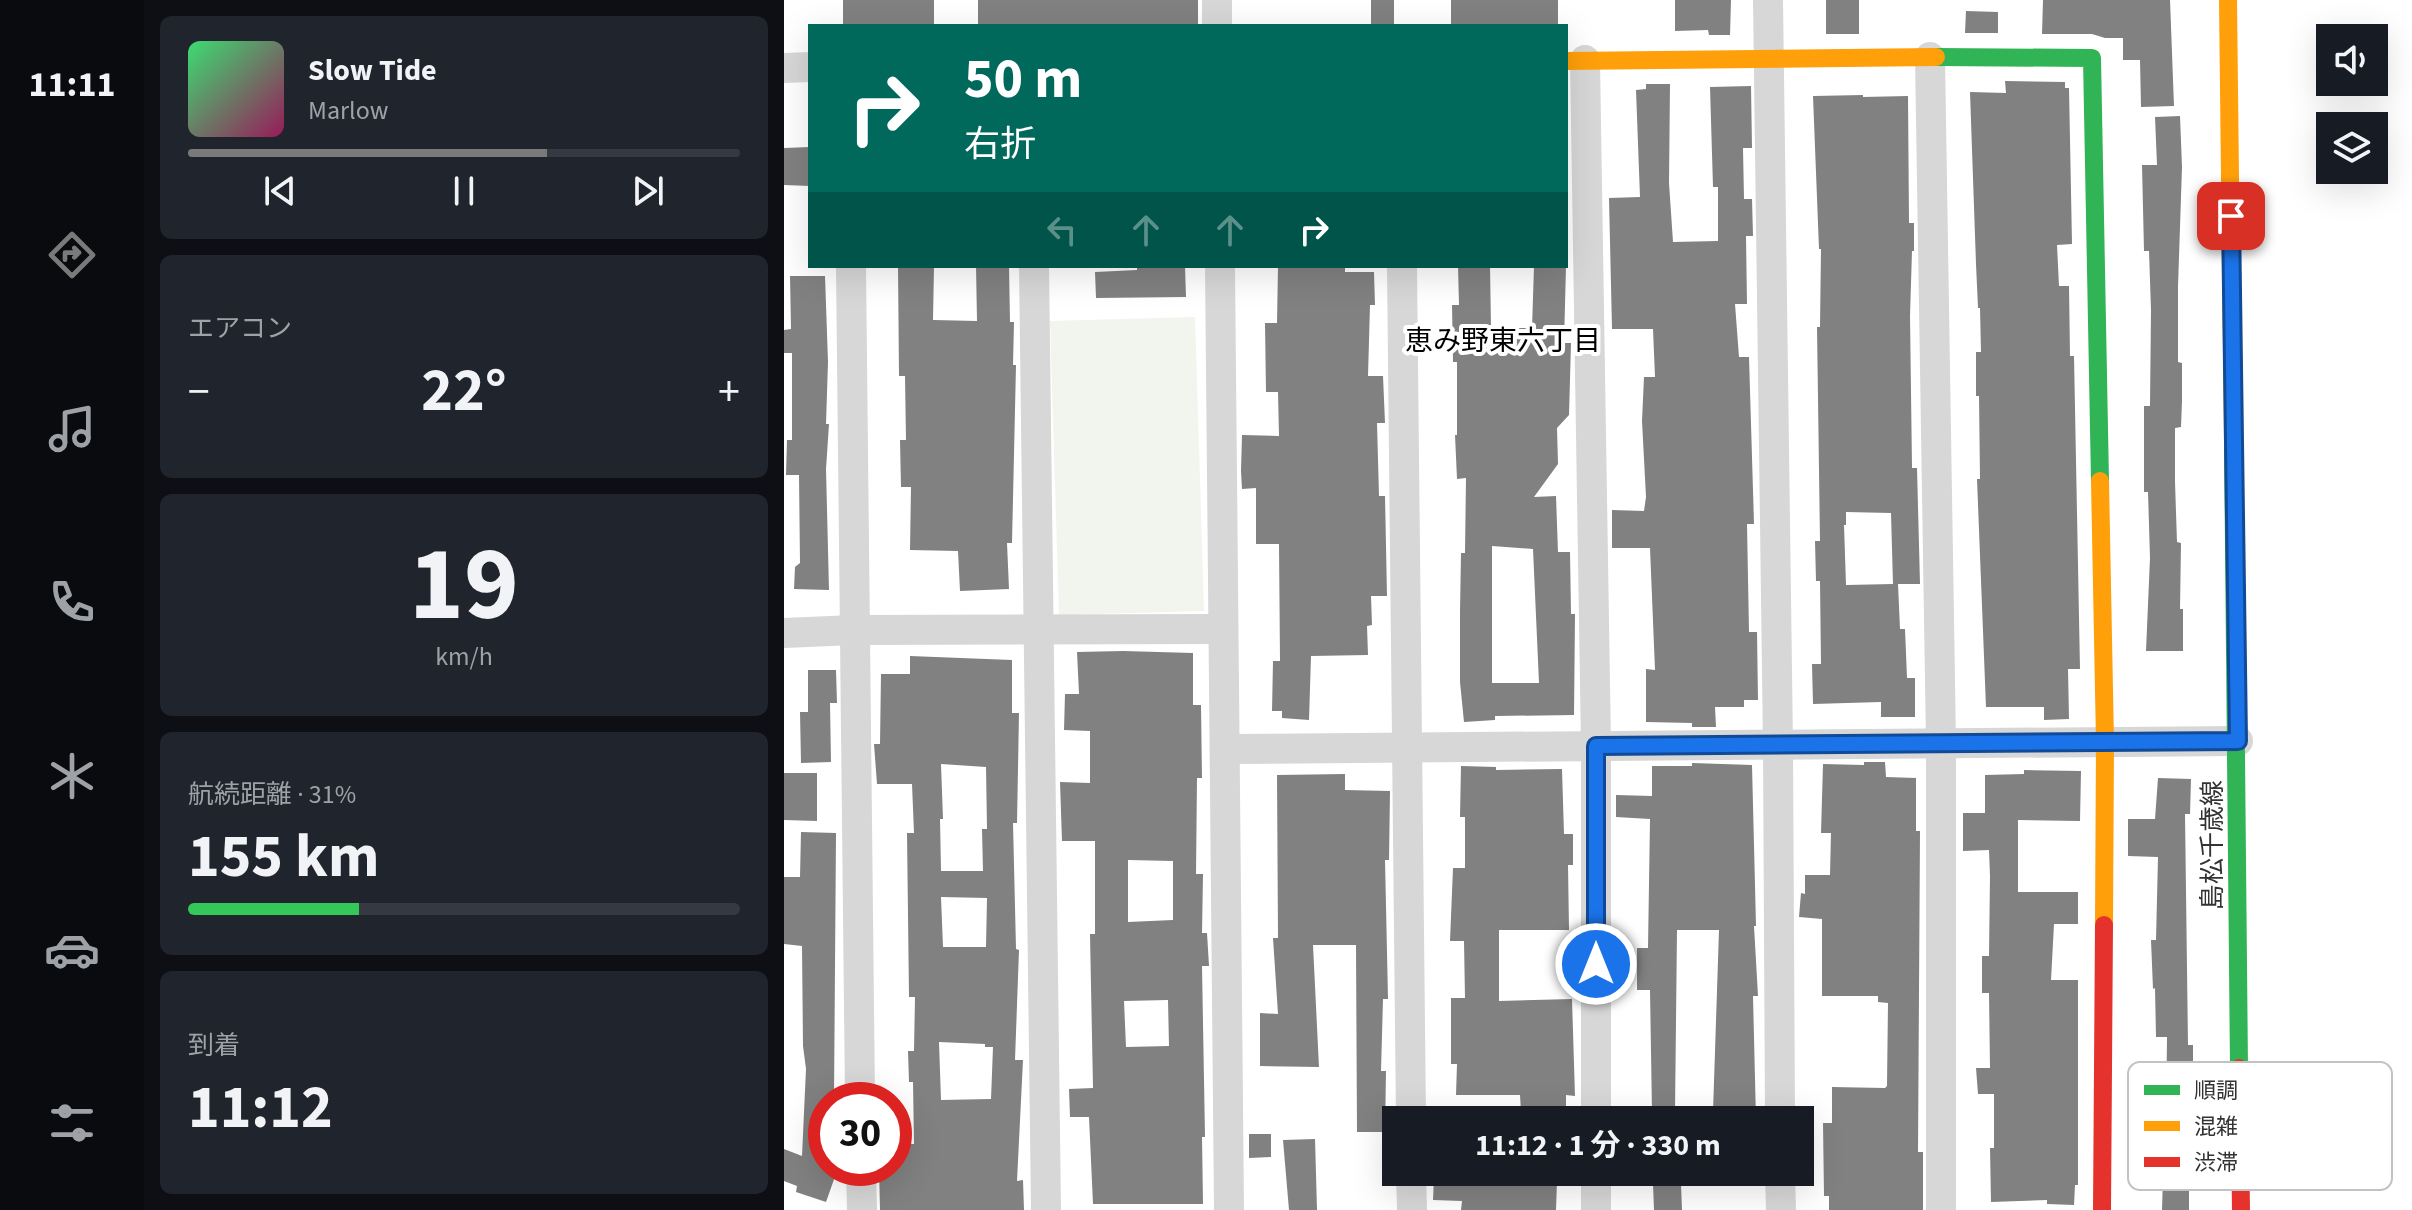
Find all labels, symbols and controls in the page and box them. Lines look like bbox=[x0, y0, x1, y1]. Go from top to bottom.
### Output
map controls bbox=[2316, 24, 2388, 184]
button: sound bbox=[2316, 24, 2388, 96]
text: 50 m bbox=[964, 40, 1082, 119]
text: Slow Tide bbox=[308, 49, 437, 92]
icon: right bbox=[832, 56, 936, 160]
text: 11:11 bbox=[29, 59, 115, 110]
text: Marlow bbox=[308, 92, 388, 129]
button: layers bbox=[2316, 112, 2388, 184]
text: 右折 bbox=[964, 119, 1036, 170]
icon: previous bbox=[258, 169, 302, 213]
icon: pause bbox=[442, 169, 486, 213]
icon: next bbox=[626, 169, 670, 213]
pin bbox=[2197, 182, 2265, 250]
icon: arrive bbox=[2209, 194, 2253, 238]
icon: left bbox=[1040, 208, 1084, 252]
icon: ahead bbox=[1124, 208, 1168, 252]
icon: ahead bbox=[1208, 208, 1252, 252]
icon: right bbox=[1292, 208, 1336, 252]
icon: directions bbox=[44, 227, 100, 283]
text: エアコン bbox=[188, 310, 292, 347]
district label: 恵み野東六丁目 bbox=[1405, 321, 1601, 361]
text: 22° bbox=[421, 349, 507, 434]
text: − bbox=[188, 361, 210, 424]
text: + bbox=[718, 361, 740, 424]
icon: music bbox=[44, 401, 100, 457]
text: 19 bbox=[409, 512, 519, 660]
icon: phone bbox=[44, 574, 100, 630]
text: km/h bbox=[435, 638, 493, 675]
icon: climate bbox=[44, 748, 100, 804]
text: 航続距離 · 31% bbox=[188, 776, 356, 813]
street label: 島松千歳線 bbox=[2194, 780, 2231, 910]
text: 155 km bbox=[188, 815, 379, 900]
icon: car bbox=[44, 922, 100, 978]
position arrow bbox=[1554, 922, 1638, 1006]
text: 到着 bbox=[188, 1027, 240, 1064]
legend bbox=[2128, 1062, 2392, 1190]
text: 11:12 bbox=[188, 1066, 333, 1151]
text: 順調 bbox=[2194, 1075, 2238, 1107]
speed limit sign: 30 bbox=[808, 1082, 912, 1186]
icon: filters bbox=[44, 1095, 100, 1151]
text: 混雑 bbox=[2194, 1111, 2238, 1143]
text: 11:12 · 1 分 · 330 m bbox=[1475, 1124, 1721, 1167]
text: 渋滞 bbox=[2194, 1147, 2238, 1179]

